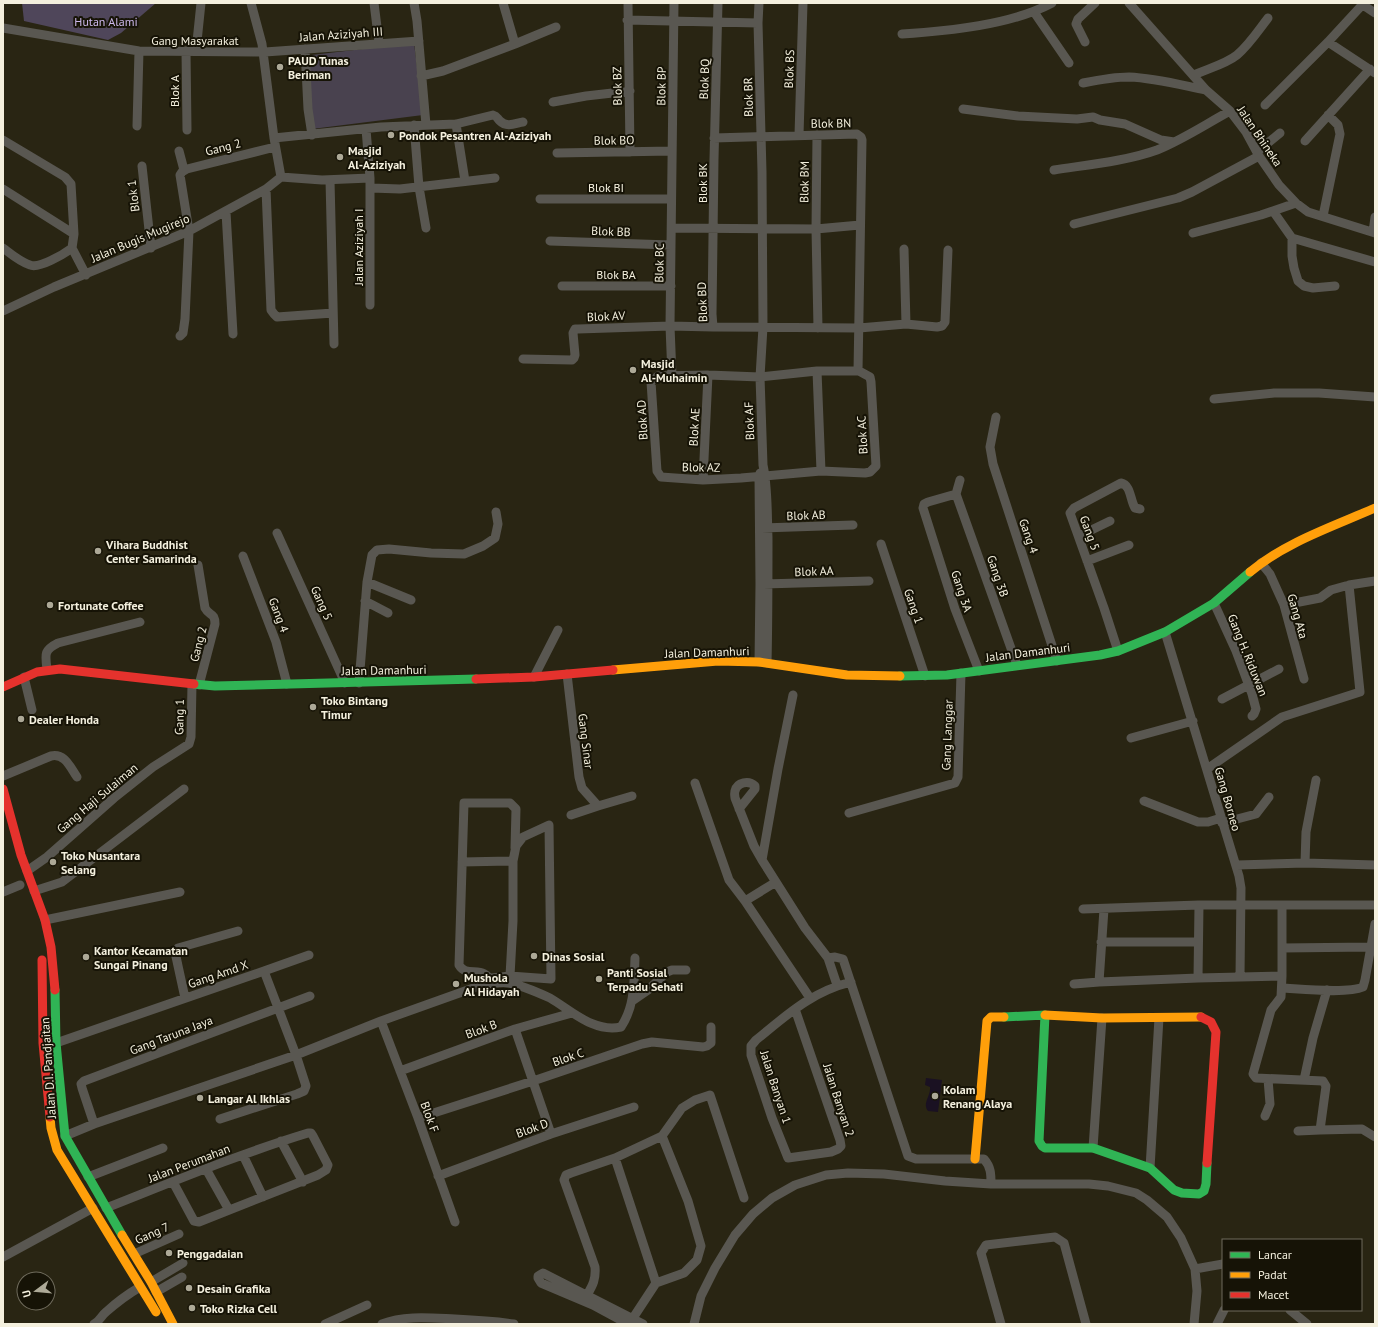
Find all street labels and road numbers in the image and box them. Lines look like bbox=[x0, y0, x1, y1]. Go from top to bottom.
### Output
street label: Jalan Aziziyah III bbox=[298, 24, 383, 44]
street label: Gang Masyarakat bbox=[151, 33, 239, 48]
street label: Blok BS bbox=[781, 49, 797, 89]
street label: Blok BQ bbox=[696, 58, 712, 100]
street label: Blok BZ bbox=[609, 66, 625, 106]
street label: Blok BP bbox=[653, 66, 669, 106]
street label: Blok A bbox=[167, 75, 182, 107]
street label: Blok BR bbox=[740, 77, 756, 117]
street label: Jalan Bhineka bbox=[1234, 102, 1286, 169]
street label: Blok BN bbox=[811, 115, 851, 131]
street label: Blok BO bbox=[593, 132, 635, 148]
street label: Gang 2 bbox=[204, 135, 242, 159]
street label: Blok BM bbox=[796, 161, 812, 203]
street label: Blok BK bbox=[695, 163, 710, 203]
street label: Blok 1 bbox=[124, 179, 142, 213]
street label: Blok BI bbox=[588, 180, 624, 195]
street label: Jalan Aziziyah I bbox=[351, 208, 366, 287]
street label: Jalan Bugis Mugirejo bbox=[88, 210, 191, 266]
street label: Blok BB bbox=[591, 223, 631, 239]
street label: Blok BC bbox=[651, 243, 667, 283]
street label: Blok BA bbox=[596, 267, 636, 282]
street label: Blok BD bbox=[694, 281, 710, 322]
street label: Blok AV bbox=[587, 308, 626, 324]
street label: Blok AD bbox=[633, 399, 651, 440]
street label: Blok AF bbox=[741, 402, 757, 440]
street label: Blok AE bbox=[685, 407, 703, 447]
street label: Blok AC bbox=[853, 415, 871, 455]
street label: Blok AZ bbox=[682, 459, 721, 475]
street label: Blok AB bbox=[786, 507, 826, 523]
street label: Gang 5 bbox=[1077, 513, 1103, 553]
street label: Gang 4 bbox=[1016, 517, 1042, 556]
street label: Gang 3B bbox=[984, 553, 1012, 599]
street label: Blok AA bbox=[794, 563, 834, 579]
street label: Gang 3A bbox=[948, 568, 976, 614]
street label: Gang 5 bbox=[308, 583, 336, 623]
street label: Gang 1 bbox=[901, 587, 927, 625]
street label: Gang Ata bbox=[1284, 592, 1312, 640]
street label: Gang 4 bbox=[266, 595, 292, 635]
street label: Gang H. Riduwan bbox=[1225, 612, 1271, 698]
street label: Gang 2 bbox=[186, 625, 210, 663]
street label: Jalan Damanhuri bbox=[984, 639, 1071, 665]
street label: Jalan Damanhuri bbox=[663, 643, 750, 661]
street label: Jalan Damanhuri bbox=[340, 662, 427, 678]
street label: Gang 1 bbox=[171, 699, 187, 735]
street label: Gang Langgar bbox=[938, 699, 956, 771]
street label: Gang Sinar bbox=[575, 712, 597, 770]
street label: Gang Haji Sulaiman bbox=[54, 760, 140, 836]
street label: Gang Borneo bbox=[1212, 765, 1244, 833]
street label: Gang Amd X bbox=[186, 957, 251, 991]
street label: Gang Taruna Jaya bbox=[127, 1012, 215, 1058]
street label: Blok B bbox=[463, 1016, 499, 1042]
street label: Jalan D.I. Pandjaitan bbox=[37, 1017, 59, 1120]
street label: Blok C bbox=[550, 1045, 586, 1069]
street label: Jalan Banyan 1 bbox=[757, 1048, 795, 1125]
street label: Jalan Banyan 2 bbox=[820, 1061, 858, 1138]
street label: Blok F bbox=[418, 1100, 442, 1134]
street label: Blok D bbox=[514, 1115, 550, 1141]
street label: Jalan Perumahan bbox=[145, 1141, 232, 1186]
street label: Gang 7 bbox=[132, 1219, 172, 1247]

